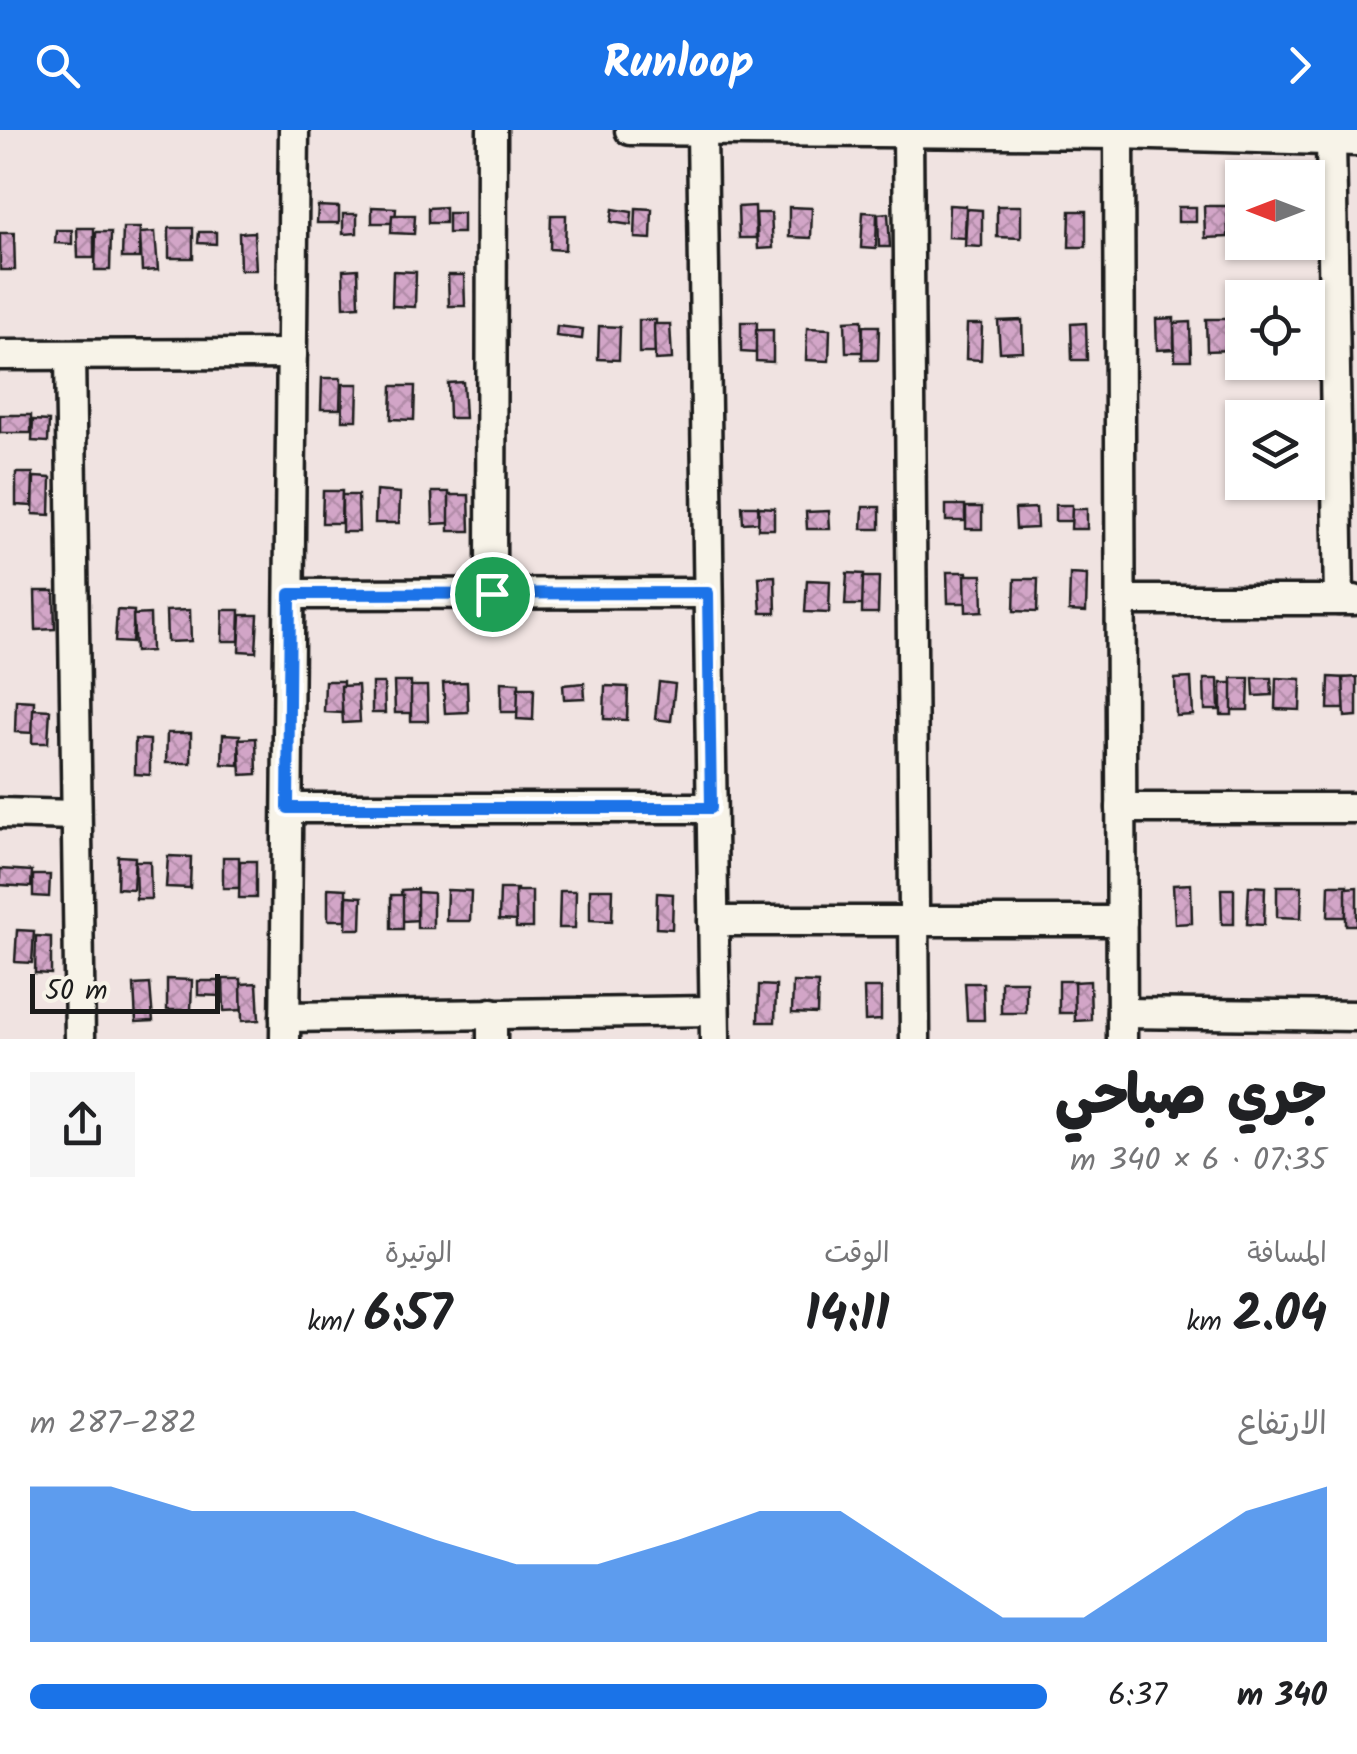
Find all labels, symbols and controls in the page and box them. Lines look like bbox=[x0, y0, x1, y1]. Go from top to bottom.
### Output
text: Runloop bbox=[603, 29, 754, 101]
icon: search bbox=[30, 38, 85, 93]
icon: forward bbox=[1272, 38, 1327, 93]
north arrow bbox=[1225, 160, 1325, 260]
map controls bbox=[1225, 160, 1325, 500]
button: locate bbox=[1225, 280, 1325, 380]
button: layers bbox=[1225, 400, 1325, 500]
pin bbox=[450, 552, 535, 637]
icon: arrive bbox=[465, 567, 520, 622]
scale bar bbox=[30, 969, 220, 1014]
text: 50 m bbox=[45, 969, 108, 1014]
text: جري صباحي bbox=[1055, 1055, 1327, 1142]
button: share bbox=[30, 1072, 135, 1177]
text: 07:35 · 6 × 340 m bbox=[1070, 1136, 1327, 1187]
text: الوتيرة bbox=[385, 1232, 452, 1277]
text: الوقت bbox=[824, 1232, 890, 1277]
text: المسافة bbox=[1247, 1232, 1327, 1277]
text: 6:57 bbox=[364, 1277, 452, 1357]
text: 14:11 bbox=[805, 1277, 890, 1357]
text: 2.04 bbox=[1233, 1277, 1327, 1357]
text: /km bbox=[307, 1300, 364, 1345]
text: km bbox=[1186, 1300, 1233, 1345]
text: 282–287 m bbox=[30, 1399, 197, 1450]
text: الارتفاع bbox=[1237, 1400, 1327, 1451]
text: 6:37 bbox=[1108, 1671, 1167, 1722]
text: 340 m bbox=[1237, 1671, 1327, 1722]

